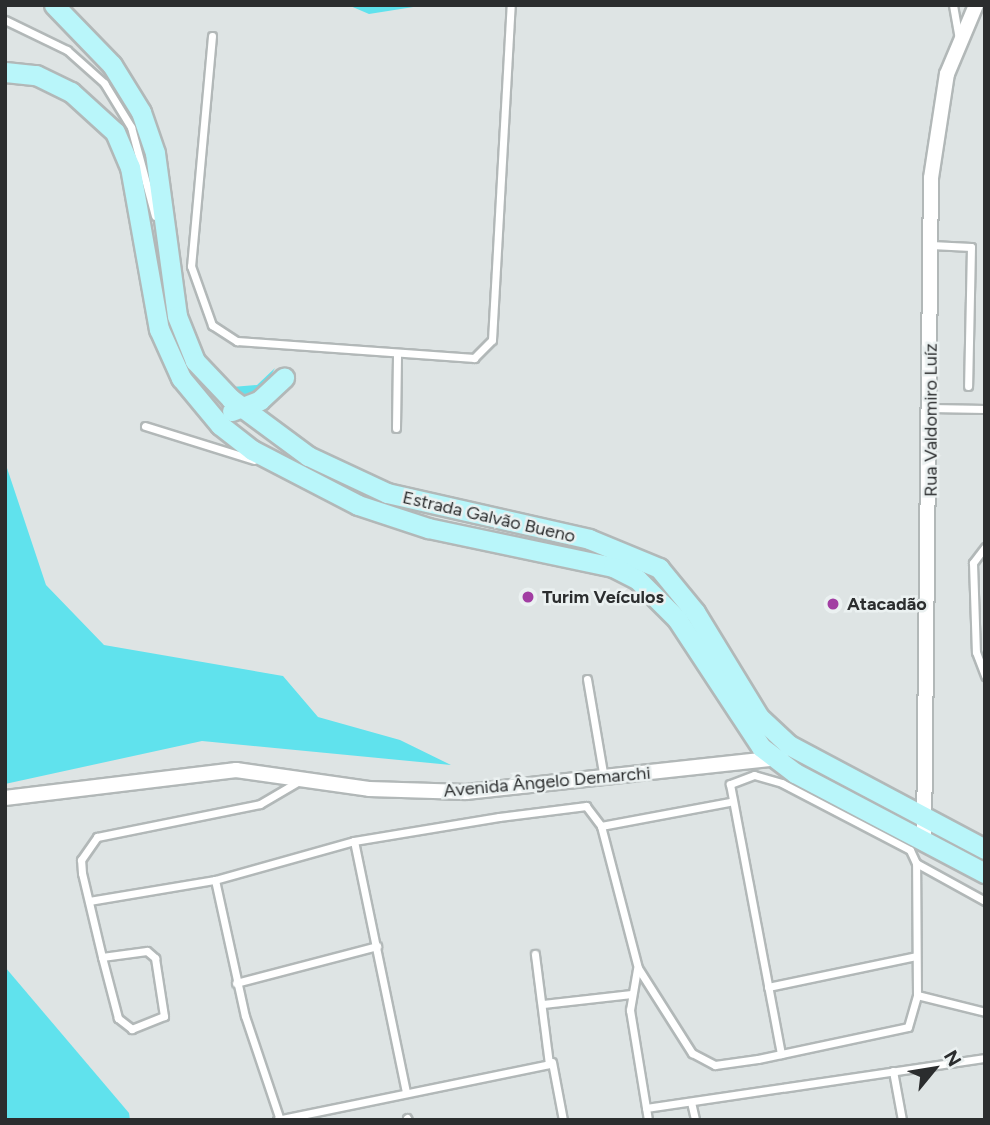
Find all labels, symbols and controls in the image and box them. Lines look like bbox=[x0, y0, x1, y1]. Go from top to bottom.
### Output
street label: Rua Valdomiro Luíz bbox=[920, 343, 942, 497]
street label: Estrada Galvão Bueno bbox=[401, 487, 577, 547]
place label: Turim Veículos bbox=[542, 586, 664, 608]
marker: Turim Veículos bbox=[520, 589, 536, 605]
place label: Atacadão bbox=[847, 593, 927, 615]
marker: Atacadão bbox=[825, 596, 841, 612]
street label: Avenida Ângelo Demarchi bbox=[443, 762, 651, 802]
north arrow bbox=[899, 1034, 969, 1104]
text: N bbox=[939, 1046, 966, 1070]

